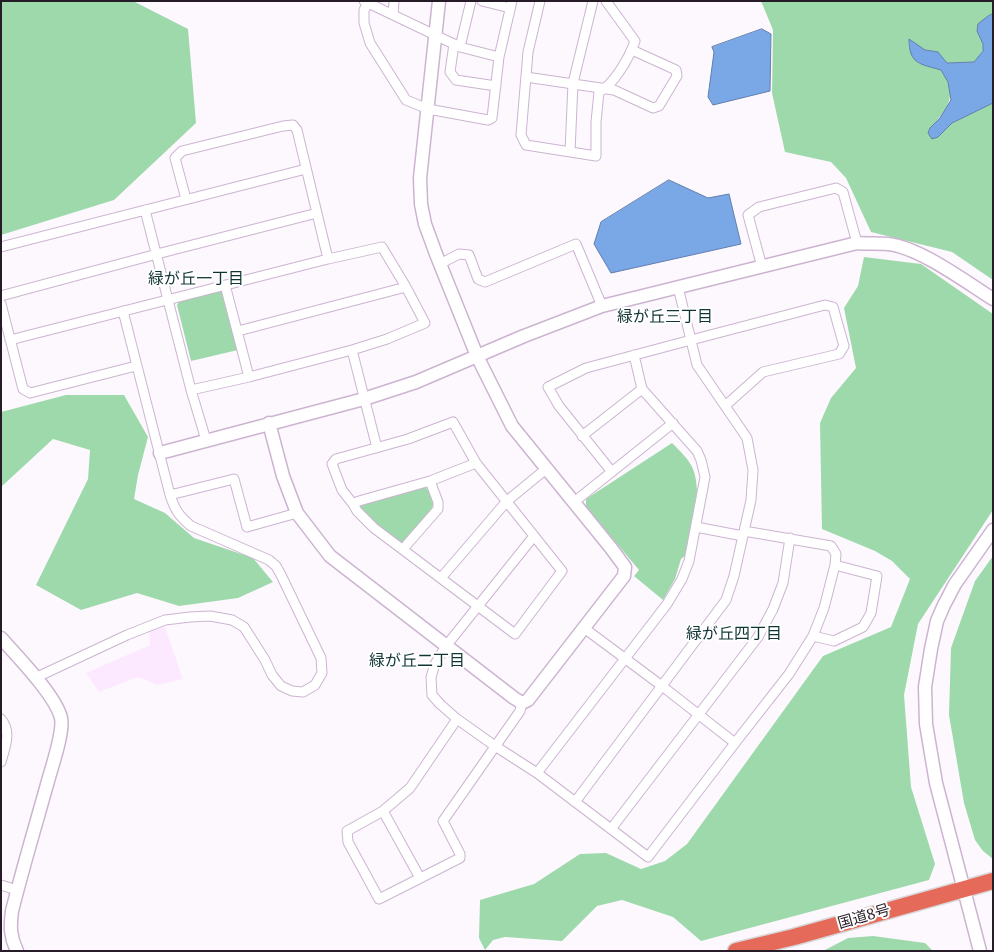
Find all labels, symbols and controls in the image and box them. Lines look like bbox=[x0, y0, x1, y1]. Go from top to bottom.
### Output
district label: 緑が丘一丁目 bbox=[148, 269, 244, 289]
district label: 緑が丘三丁目 bbox=[617, 307, 713, 327]
district label: 緑が丘四丁目 bbox=[686, 624, 782, 644]
district label: 緑が丘二丁目 bbox=[369, 651, 465, 671]
street label: 国道8号 bbox=[836, 901, 892, 933]

